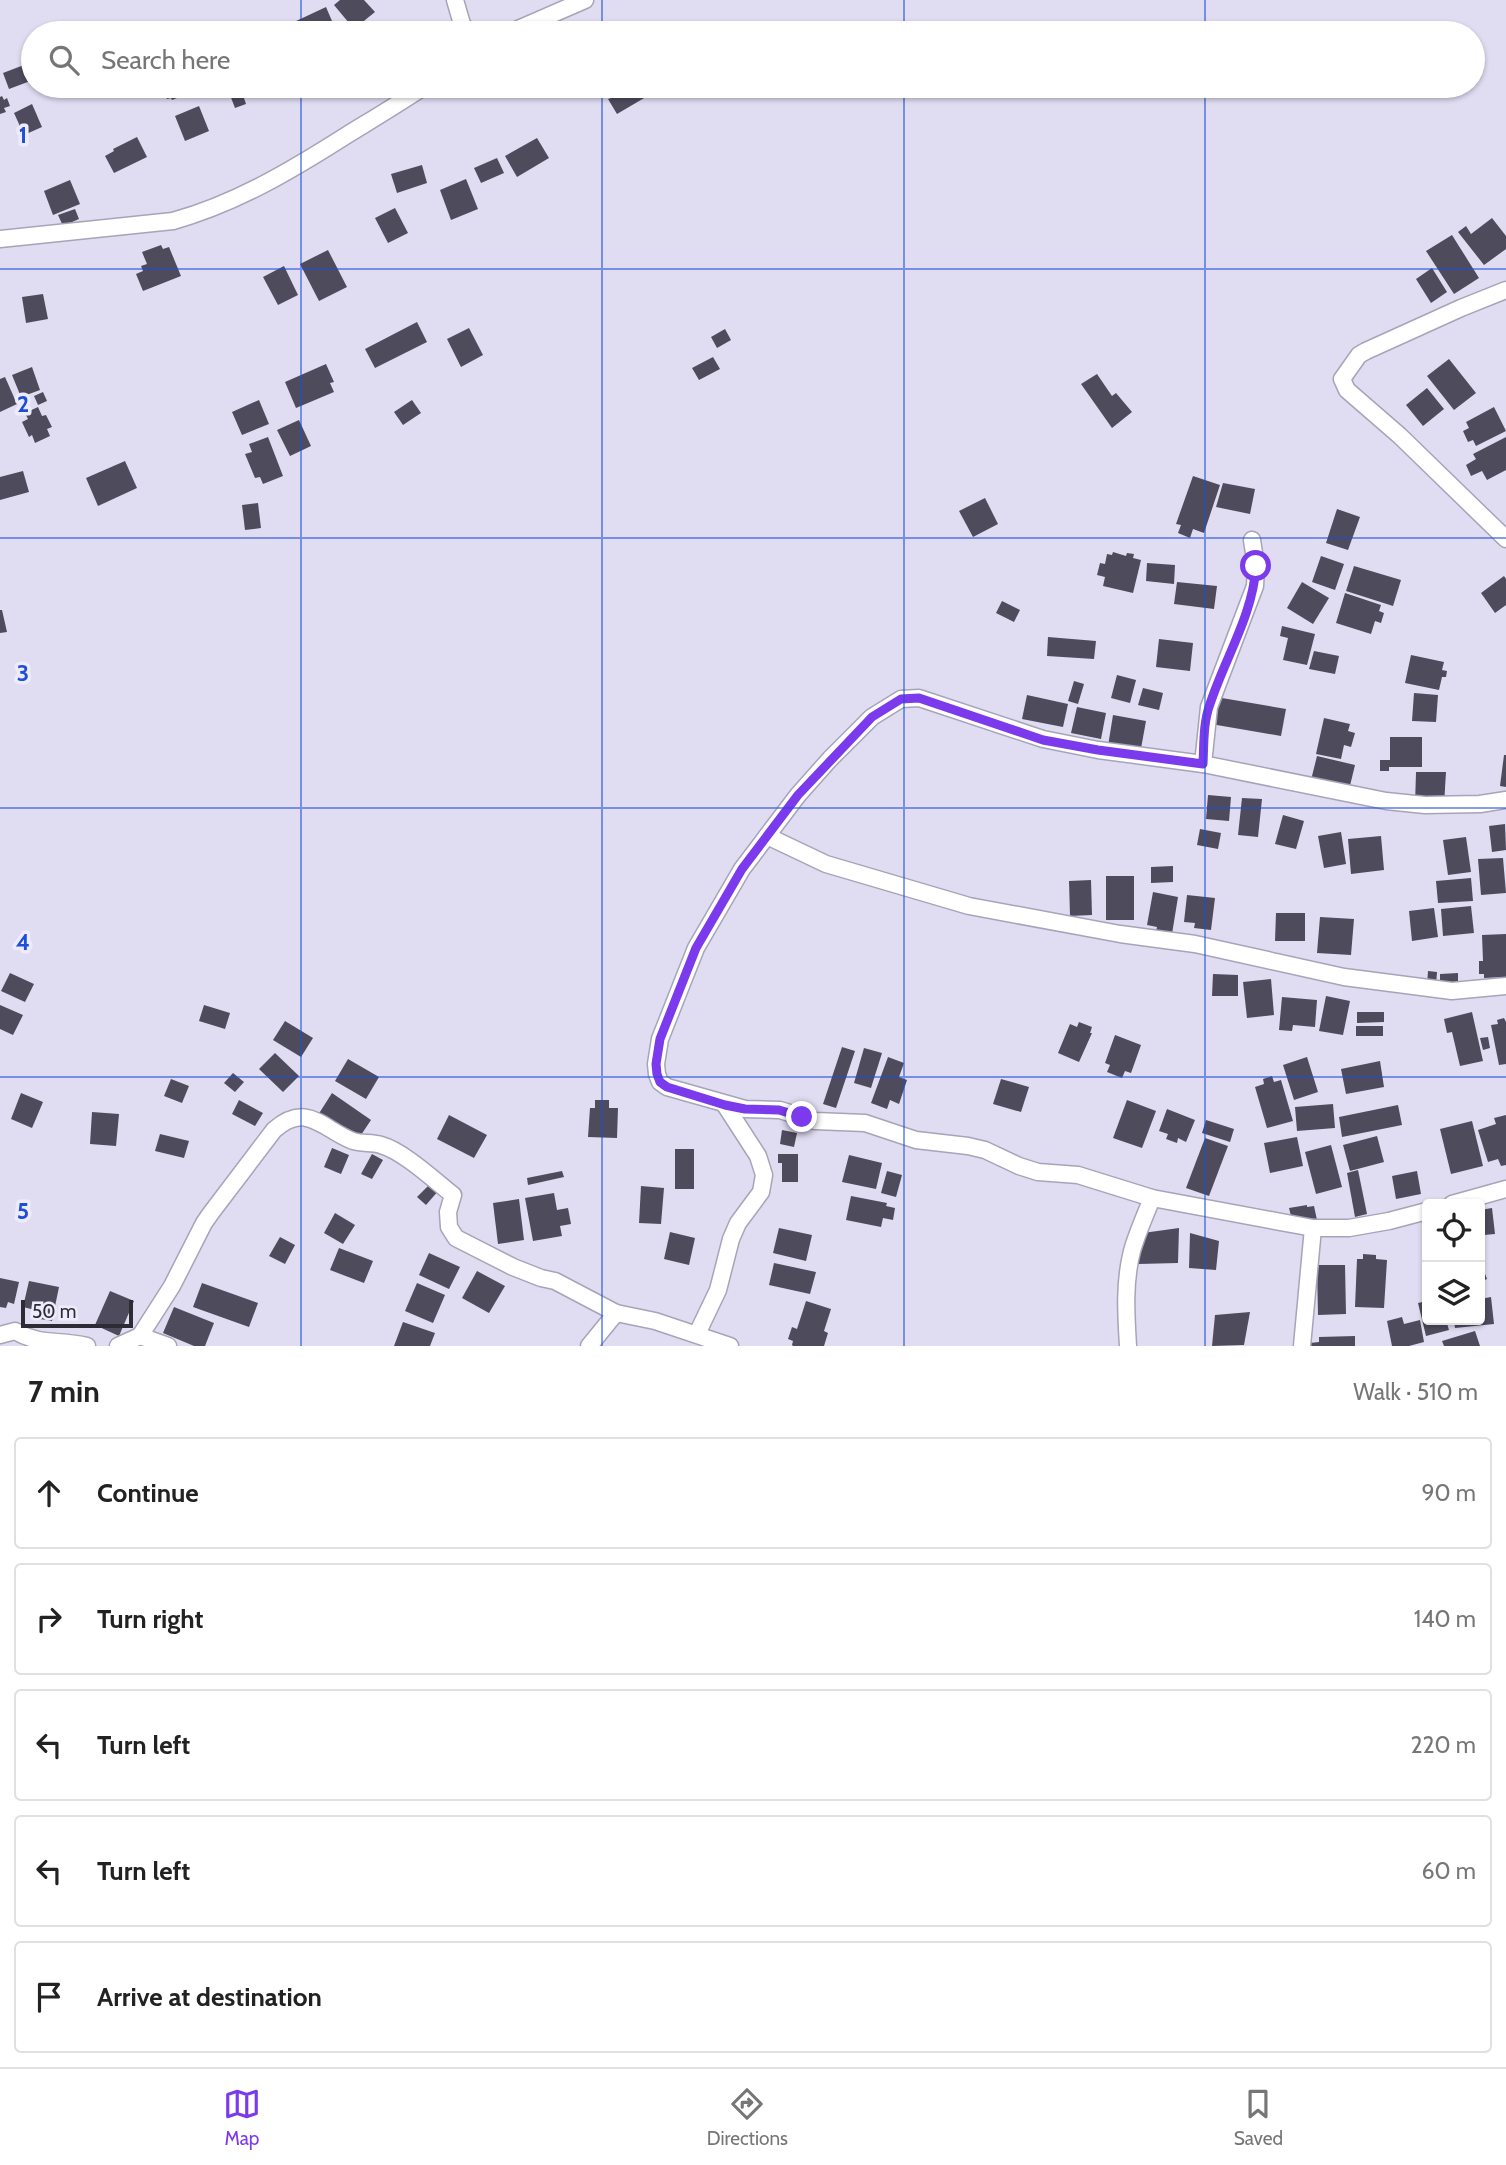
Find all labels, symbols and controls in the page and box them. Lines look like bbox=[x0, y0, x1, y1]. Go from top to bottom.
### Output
search box bbox=[21, 21, 1485, 98]
icon: search bbox=[45, 41, 83, 79]
text: Search here bbox=[101, 44, 230, 76]
text: 1 bbox=[19, 121, 27, 149]
text: 2 bbox=[17, 390, 29, 418]
route start bbox=[1240, 550, 1271, 581]
text: 3 bbox=[17, 659, 29, 687]
text: 4 bbox=[16, 928, 30, 956]
route end bbox=[786, 1101, 817, 1132]
text: 5 bbox=[17, 1197, 29, 1225]
map controls bbox=[1422, 1199, 1485, 1325]
button: locate bbox=[1422, 1199, 1485, 1262]
button: layers bbox=[1422, 1262, 1485, 1325]
scale bar bbox=[21, 1297, 133, 1329]
text: 50 m bbox=[32, 1300, 76, 1323]
text: 7 min bbox=[28, 1373, 100, 1410]
text: Walk · 510 m bbox=[1353, 1378, 1478, 1406]
icon: ahead bbox=[30, 1474, 68, 1512]
text: Continue bbox=[97, 1477, 199, 1509]
text: 90 m bbox=[1422, 1479, 1476, 1507]
icon: right bbox=[30, 1600, 68, 1638]
text: Turn right bbox=[97, 1603, 203, 1635]
text: 140 m bbox=[1414, 1605, 1476, 1633]
icon: left bbox=[30, 1726, 68, 1764]
text: Turn left bbox=[97, 1729, 190, 1761]
text: 220 m bbox=[1410, 1731, 1476, 1759]
icon: left bbox=[30, 1852, 68, 1890]
text: Turn left bbox=[97, 1855, 190, 1887]
text: 60 m bbox=[1422, 1857, 1476, 1885]
icon: arrive bbox=[30, 1978, 68, 2016]
text: Arrive at destination bbox=[97, 1981, 322, 2013]
tab: Map bbox=[223, 2085, 261, 2150]
tab: Directions bbox=[707, 2085, 788, 2150]
tab: Saved bbox=[1234, 2085, 1283, 2150]

